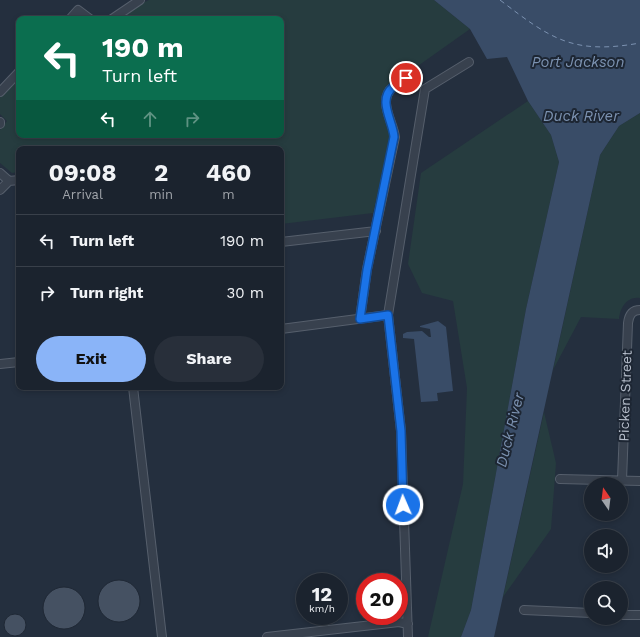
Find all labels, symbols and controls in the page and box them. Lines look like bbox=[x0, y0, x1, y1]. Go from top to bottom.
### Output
text: 190 m bbox=[102, 31, 184, 64]
icon: left bbox=[36, 32, 88, 84]
water label: Port Jackson bbox=[532, 53, 624, 71]
pin bbox=[389, 61, 423, 95]
text: Turn left bbox=[102, 65, 177, 86]
icon: arrive bbox=[395, 67, 417, 89]
water label: Duck River bbox=[543, 107, 620, 125]
icon: left bbox=[97, 108, 119, 130]
icon: ahead bbox=[139, 108, 161, 130]
icon: right bbox=[181, 108, 203, 130]
text: 09:08 bbox=[49, 159, 117, 187]
text: 2 bbox=[154, 159, 168, 187]
text: 460 bbox=[206, 159, 251, 187]
text: Arrival bbox=[62, 187, 103, 202]
text: min bbox=[149, 187, 173, 202]
text: m bbox=[222, 187, 235, 202]
icon: left bbox=[36, 230, 58, 252]
text: Turn left bbox=[70, 232, 134, 250]
text: 190 m bbox=[220, 232, 264, 250]
icon: right bbox=[36, 282, 58, 304]
text: Turn right bbox=[70, 284, 143, 302]
text: 30 m bbox=[227, 284, 264, 302]
button: Exit bbox=[36, 336, 146, 382]
button: Share bbox=[154, 336, 264, 382]
street label: Picken Street bbox=[615, 350, 635, 442]
water label: Duck River bbox=[492, 390, 528, 469]
north arrow bbox=[584, 477, 628, 521]
map controls bbox=[584, 477, 628, 625]
position arrow bbox=[382, 484, 424, 526]
button: sound bbox=[584, 529, 628, 573]
speed limit sign: 20 bbox=[356, 573, 408, 625]
button: search bbox=[584, 581, 628, 625]
text: 12 bbox=[312, 582, 332, 606]
text: km/h bbox=[309, 603, 335, 614]

